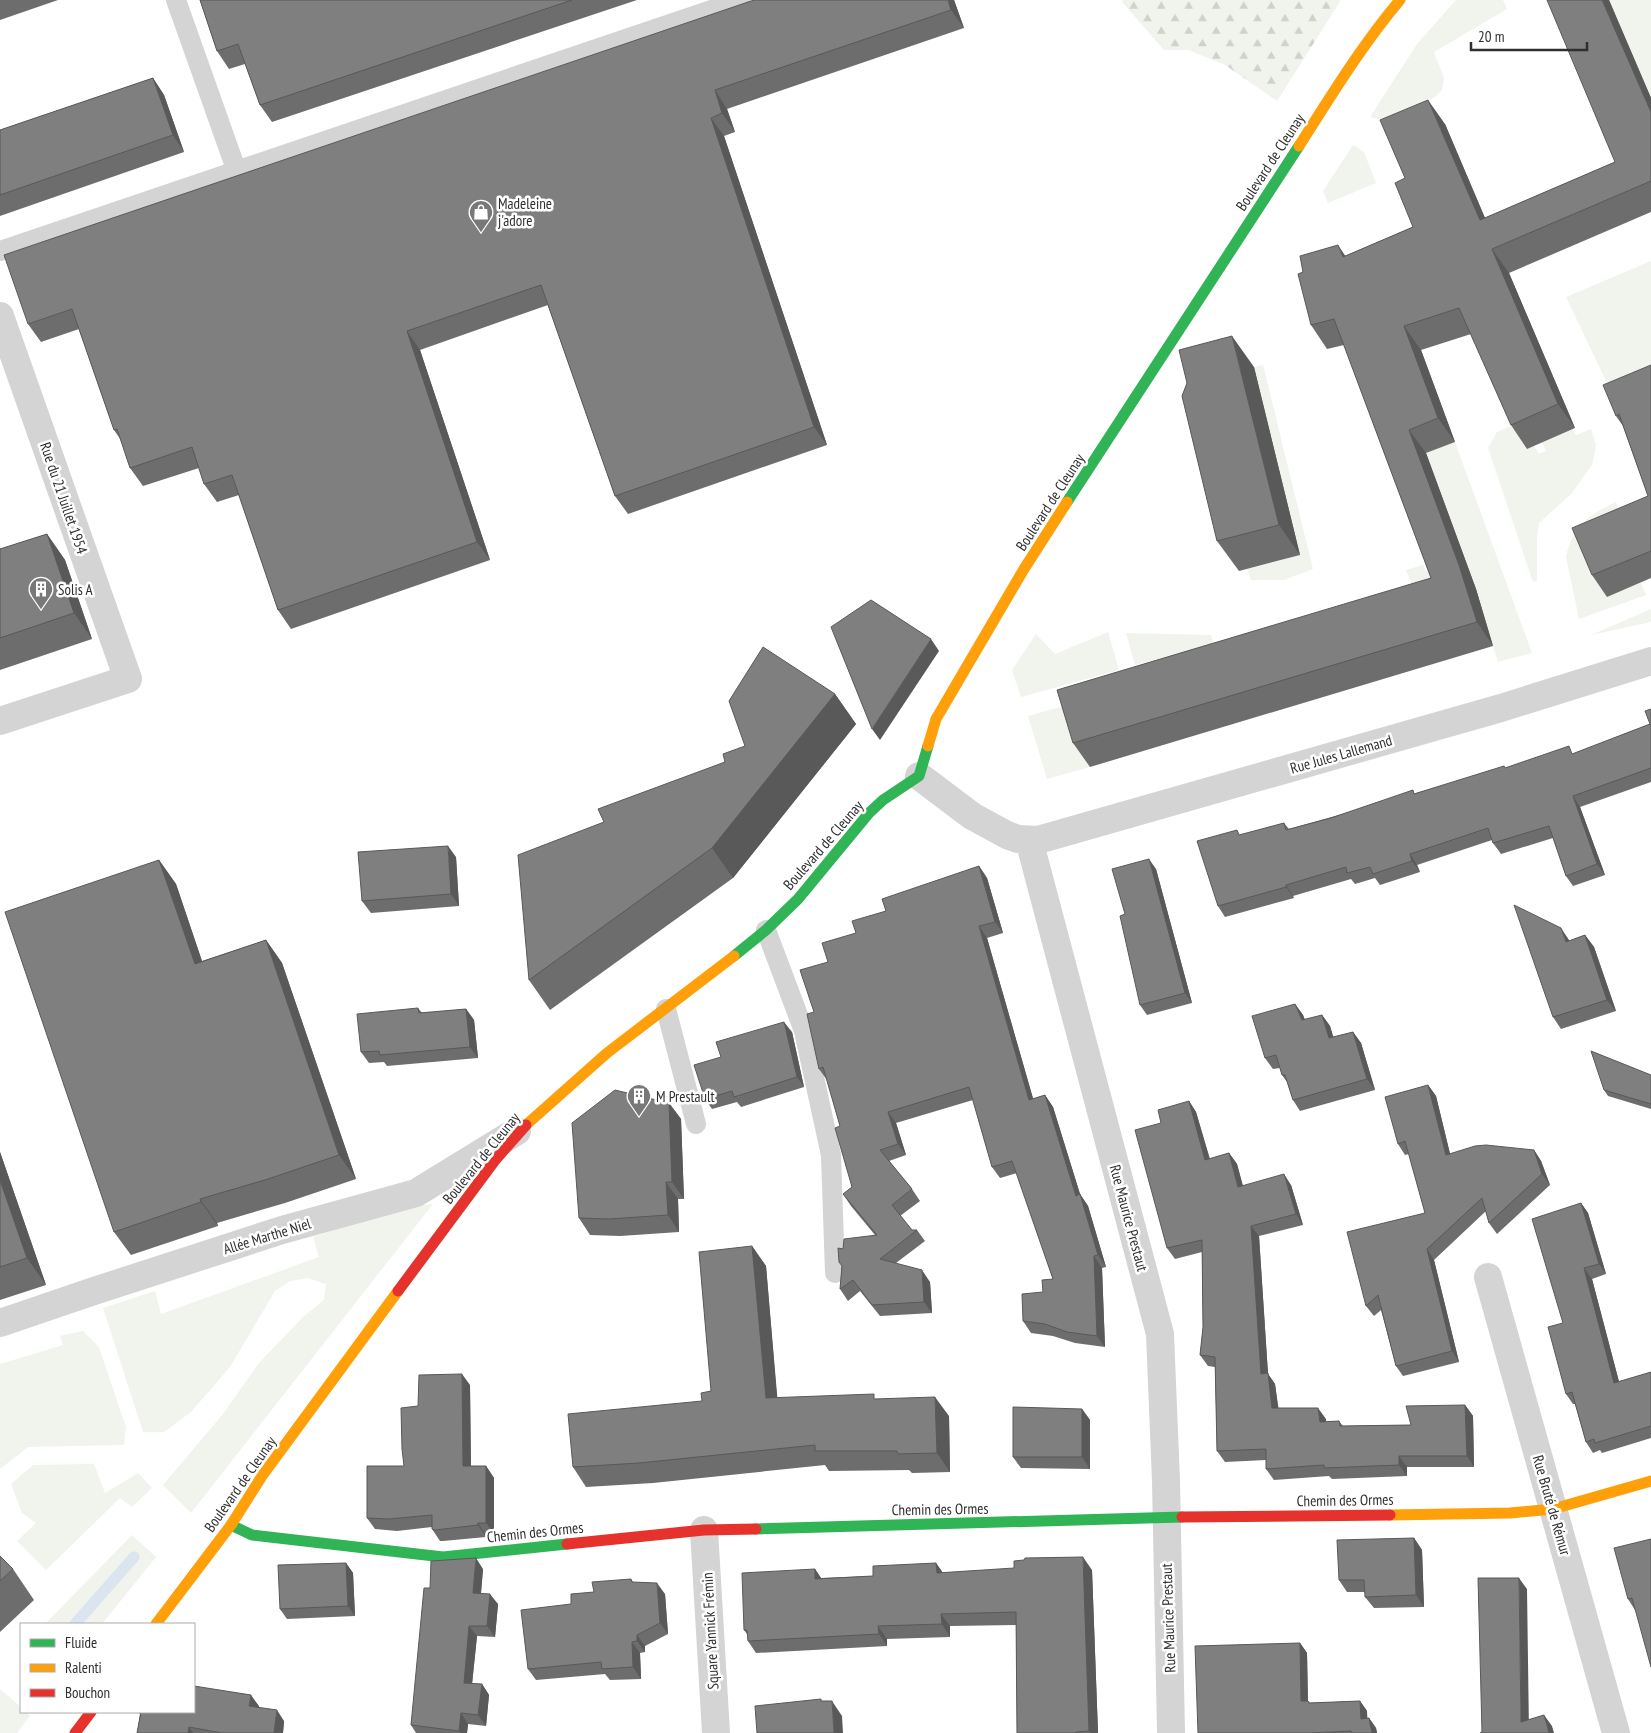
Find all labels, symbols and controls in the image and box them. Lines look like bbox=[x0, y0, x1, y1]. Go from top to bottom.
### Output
scale bar bbox=[1471, 20, 1587, 52]
text: 20 m bbox=[1478, 27, 1504, 46]
street label: Boulevard de Cleunay bbox=[1231, 109, 1309, 214]
place label: Madeleine j'adore bbox=[498, 194, 552, 230]
shop icon: Madeleine j'adore bbox=[468, 199, 494, 233]
street label: Rue du 21 Juillet 1954 bbox=[36, 440, 92, 557]
street label: Boulevard de Cleunay bbox=[1011, 449, 1089, 554]
building icon: Solis A bbox=[28, 576, 54, 610]
place label: Solis A bbox=[58, 580, 93, 599]
street label: Rue Jules Lallemand bbox=[1288, 730, 1394, 778]
street label: Boulevard de Cleunay bbox=[779, 796, 867, 894]
building icon: M Prestault bbox=[626, 1083, 652, 1117]
place label: M Prestault bbox=[656, 1087, 715, 1106]
street label: Boulevard de Cleunay bbox=[438, 1108, 524, 1208]
street label: Rue Maurice Prestaut bbox=[1106, 1163, 1152, 1273]
street label: Allée Marthe Niel bbox=[221, 1214, 314, 1258]
street label: Boulevard de Cleunay bbox=[200, 1432, 280, 1535]
street label: Rue Bruté de Rémur bbox=[1529, 1453, 1576, 1558]
street label: Chemin des Ormes bbox=[1296, 1490, 1394, 1510]
street label: Chemin des Ormes bbox=[891, 1499, 989, 1519]
street label: Chemin des Ormes bbox=[486, 1517, 584, 1547]
street label: Rue Maurice Prestaut bbox=[1157, 1563, 1179, 1673]
street label: Square Yannick Frémin bbox=[697, 1572, 723, 1690]
legend bbox=[20, 1623, 195, 1713]
text: Fluide bbox=[65, 1633, 97, 1652]
text: Ralenti bbox=[65, 1658, 102, 1677]
text: Bouchon bbox=[65, 1683, 110, 1702]

